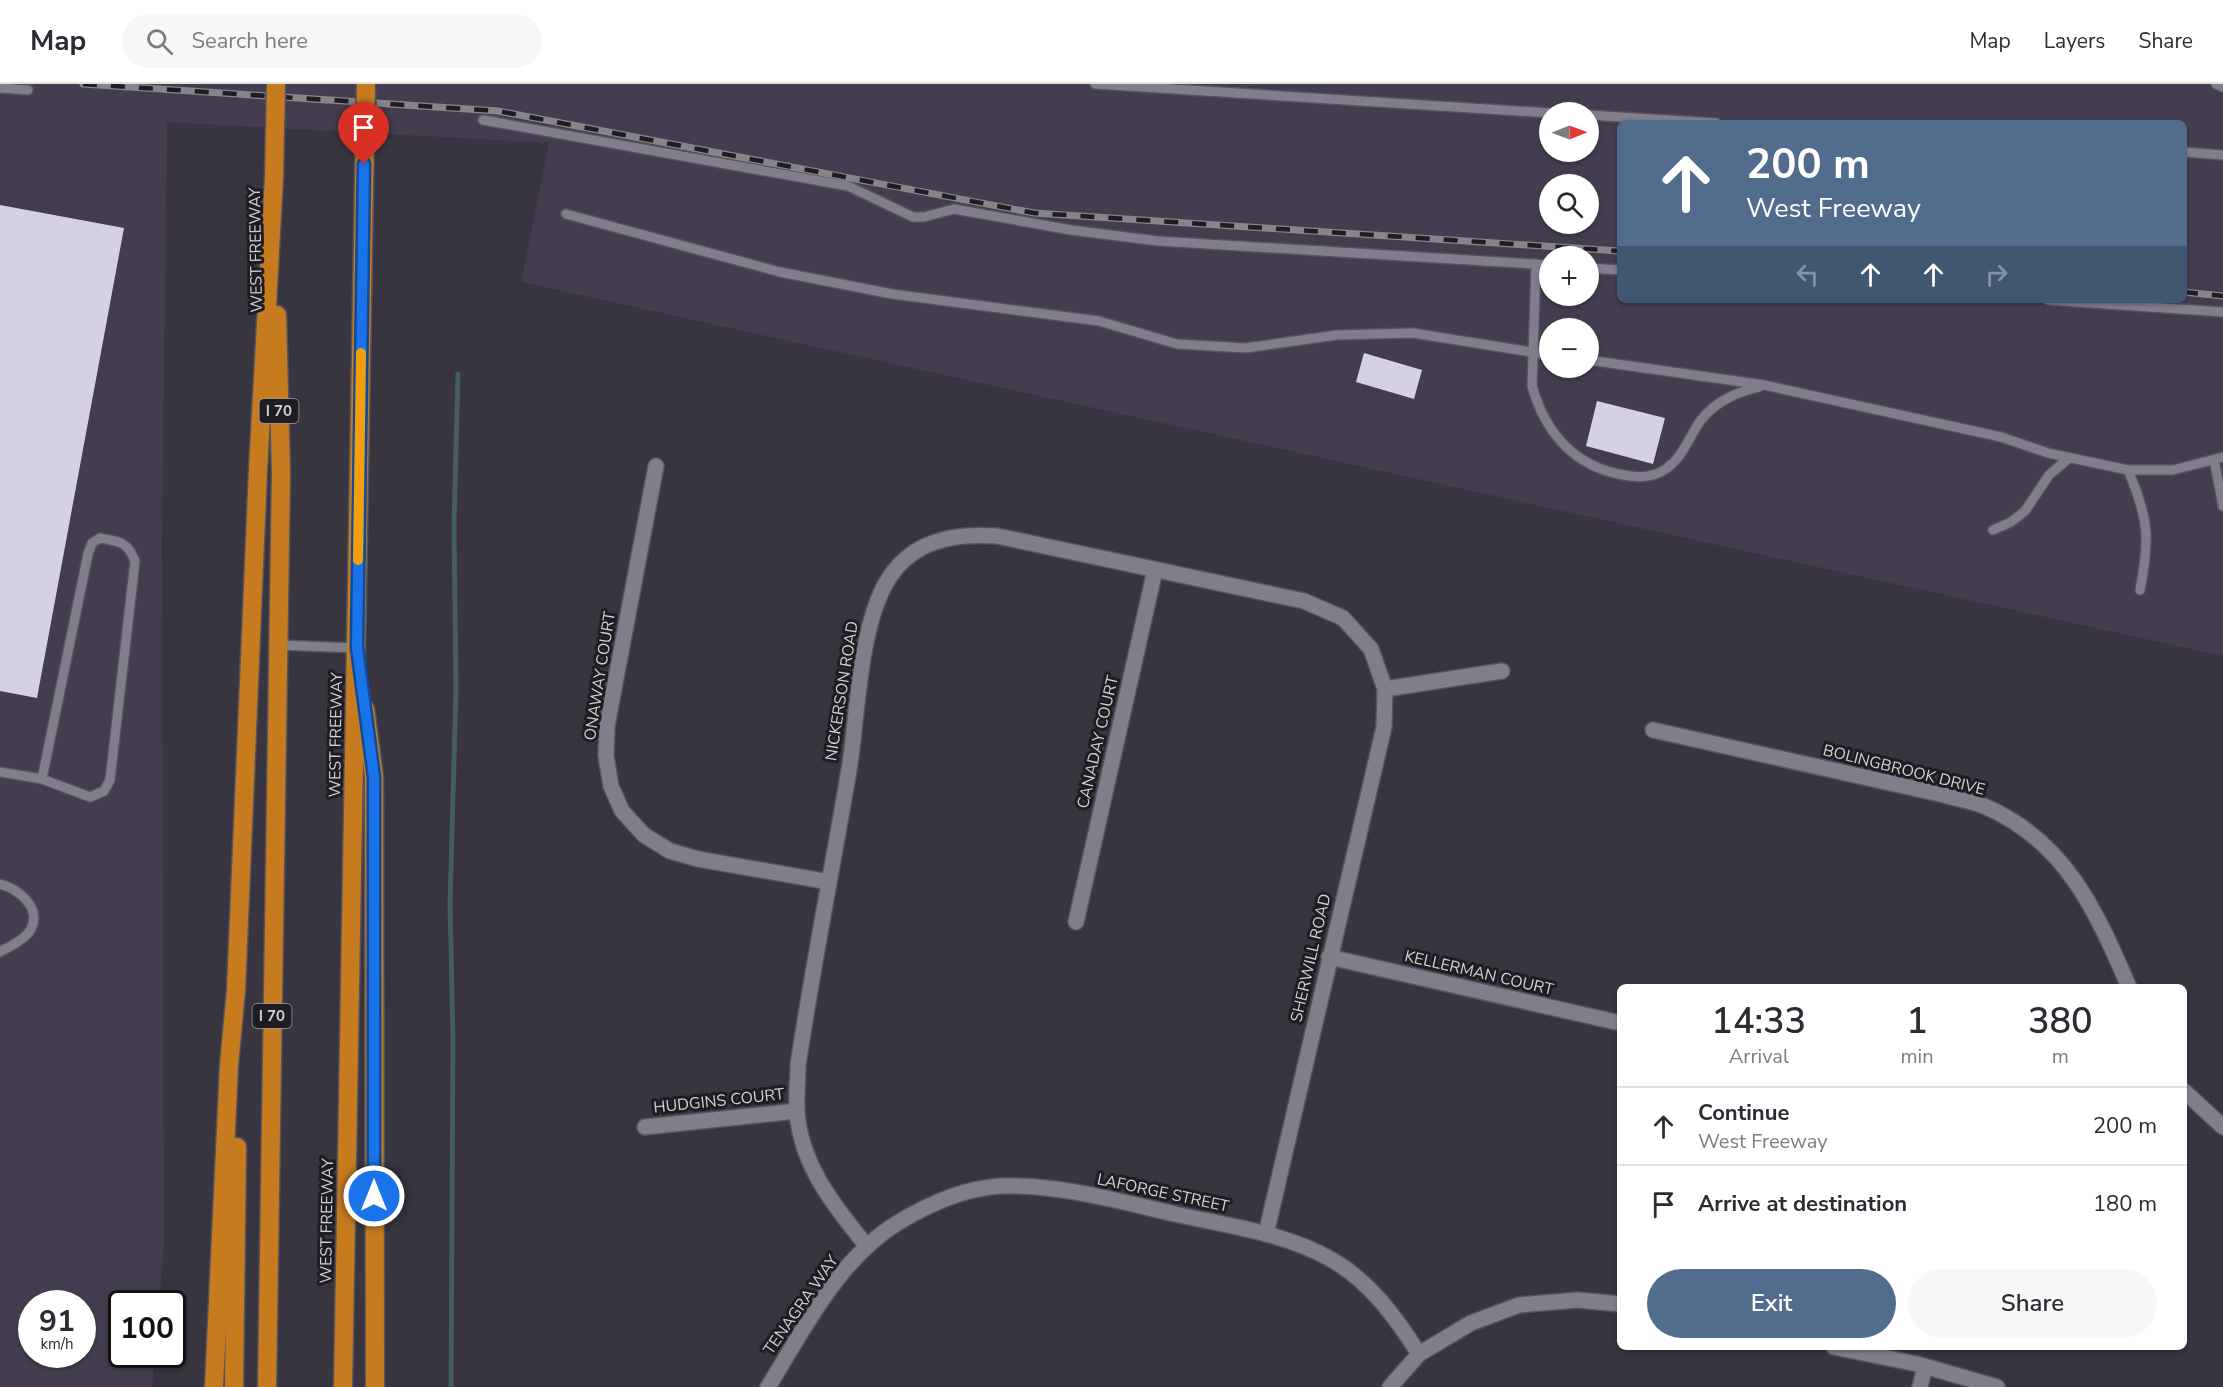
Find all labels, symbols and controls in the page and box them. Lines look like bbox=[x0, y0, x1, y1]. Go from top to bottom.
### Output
search box bbox=[122, 14, 542, 68]
text: Map bbox=[30, 22, 86, 60]
icon: search bbox=[143, 25, 176, 58]
text: Search here bbox=[191, 26, 308, 56]
text: Map bbox=[1969, 27, 2011, 55]
text: Layers bbox=[2044, 27, 2105, 55]
text: Share bbox=[2138, 27, 2193, 55]
pin bbox=[338, 102, 389, 164]
north arrow bbox=[1539, 102, 1599, 162]
map controls bbox=[1539, 102, 1599, 378]
icon: arrive bbox=[347, 111, 380, 144]
text: 200 m bbox=[1746, 136, 1870, 193]
icon: ahead bbox=[1647, 144, 1725, 222]
button: search bbox=[1539, 174, 1599, 234]
street label: WEST FREEWAY bbox=[244, 187, 268, 313]
text: West Freeway bbox=[1746, 190, 1921, 227]
button: + bbox=[1539, 246, 1599, 306]
icon: left bbox=[1791, 258, 1824, 291]
icon: ahead bbox=[1854, 258, 1887, 291]
icon: ahead bbox=[1917, 258, 1950, 291]
icon: right bbox=[1980, 258, 2013, 291]
button: − bbox=[1539, 318, 1599, 378]
road number: I 70 bbox=[260, 399, 298, 423]
street label: ONAWAY COURT bbox=[579, 610, 621, 742]
street label: NICKERSON ROAD bbox=[820, 620, 864, 762]
street label: WEST FREEWAY bbox=[324, 672, 348, 798]
street label: CANADAY COURT bbox=[1072, 673, 1124, 811]
street label: BOLINGBROOK DRIVE bbox=[1821, 739, 1987, 801]
street label: SHERWILL ROAD bbox=[1286, 892, 1336, 1024]
street label: KELLERMAN COURT bbox=[1402, 945, 1556, 1001]
text: 14:33 bbox=[1711, 997, 1806, 1046]
text: 1 bbox=[1906, 997, 1928, 1046]
text: 380 bbox=[2028, 997, 2093, 1046]
road number: I 70 bbox=[252, 1004, 292, 1028]
text: Arrival bbox=[1729, 1043, 1789, 1070]
text: min bbox=[1901, 1043, 1934, 1070]
text: m bbox=[2052, 1043, 2069, 1070]
street label: HUDGINS COURT bbox=[652, 1083, 786, 1119]
text: Continue bbox=[1698, 1098, 1789, 1128]
icon: ahead bbox=[1647, 1110, 1680, 1143]
text: 200 m bbox=[2093, 1111, 2157, 1141]
text: West Freeway bbox=[1698, 1128, 1828, 1155]
street label: WEST FREEWAY bbox=[315, 1158, 339, 1284]
position arrow bbox=[342, 1164, 406, 1228]
street label: LAFORGE STREET bbox=[1095, 1168, 1231, 1218]
icon: arrive bbox=[1647, 1188, 1680, 1221]
text: Arrive at destination bbox=[1698, 1189, 1907, 1219]
text: 180 m bbox=[2093, 1189, 2157, 1219]
street label: TENAGRA WAY bbox=[758, 1250, 844, 1359]
button: Exit bbox=[1647, 1269, 1896, 1338]
button: Share bbox=[1908, 1269, 2157, 1338]
speed limit sign: 100 bbox=[108, 1290, 186, 1368]
text: 91 bbox=[39, 1301, 75, 1342]
text: km/h bbox=[40, 1334, 74, 1354]

